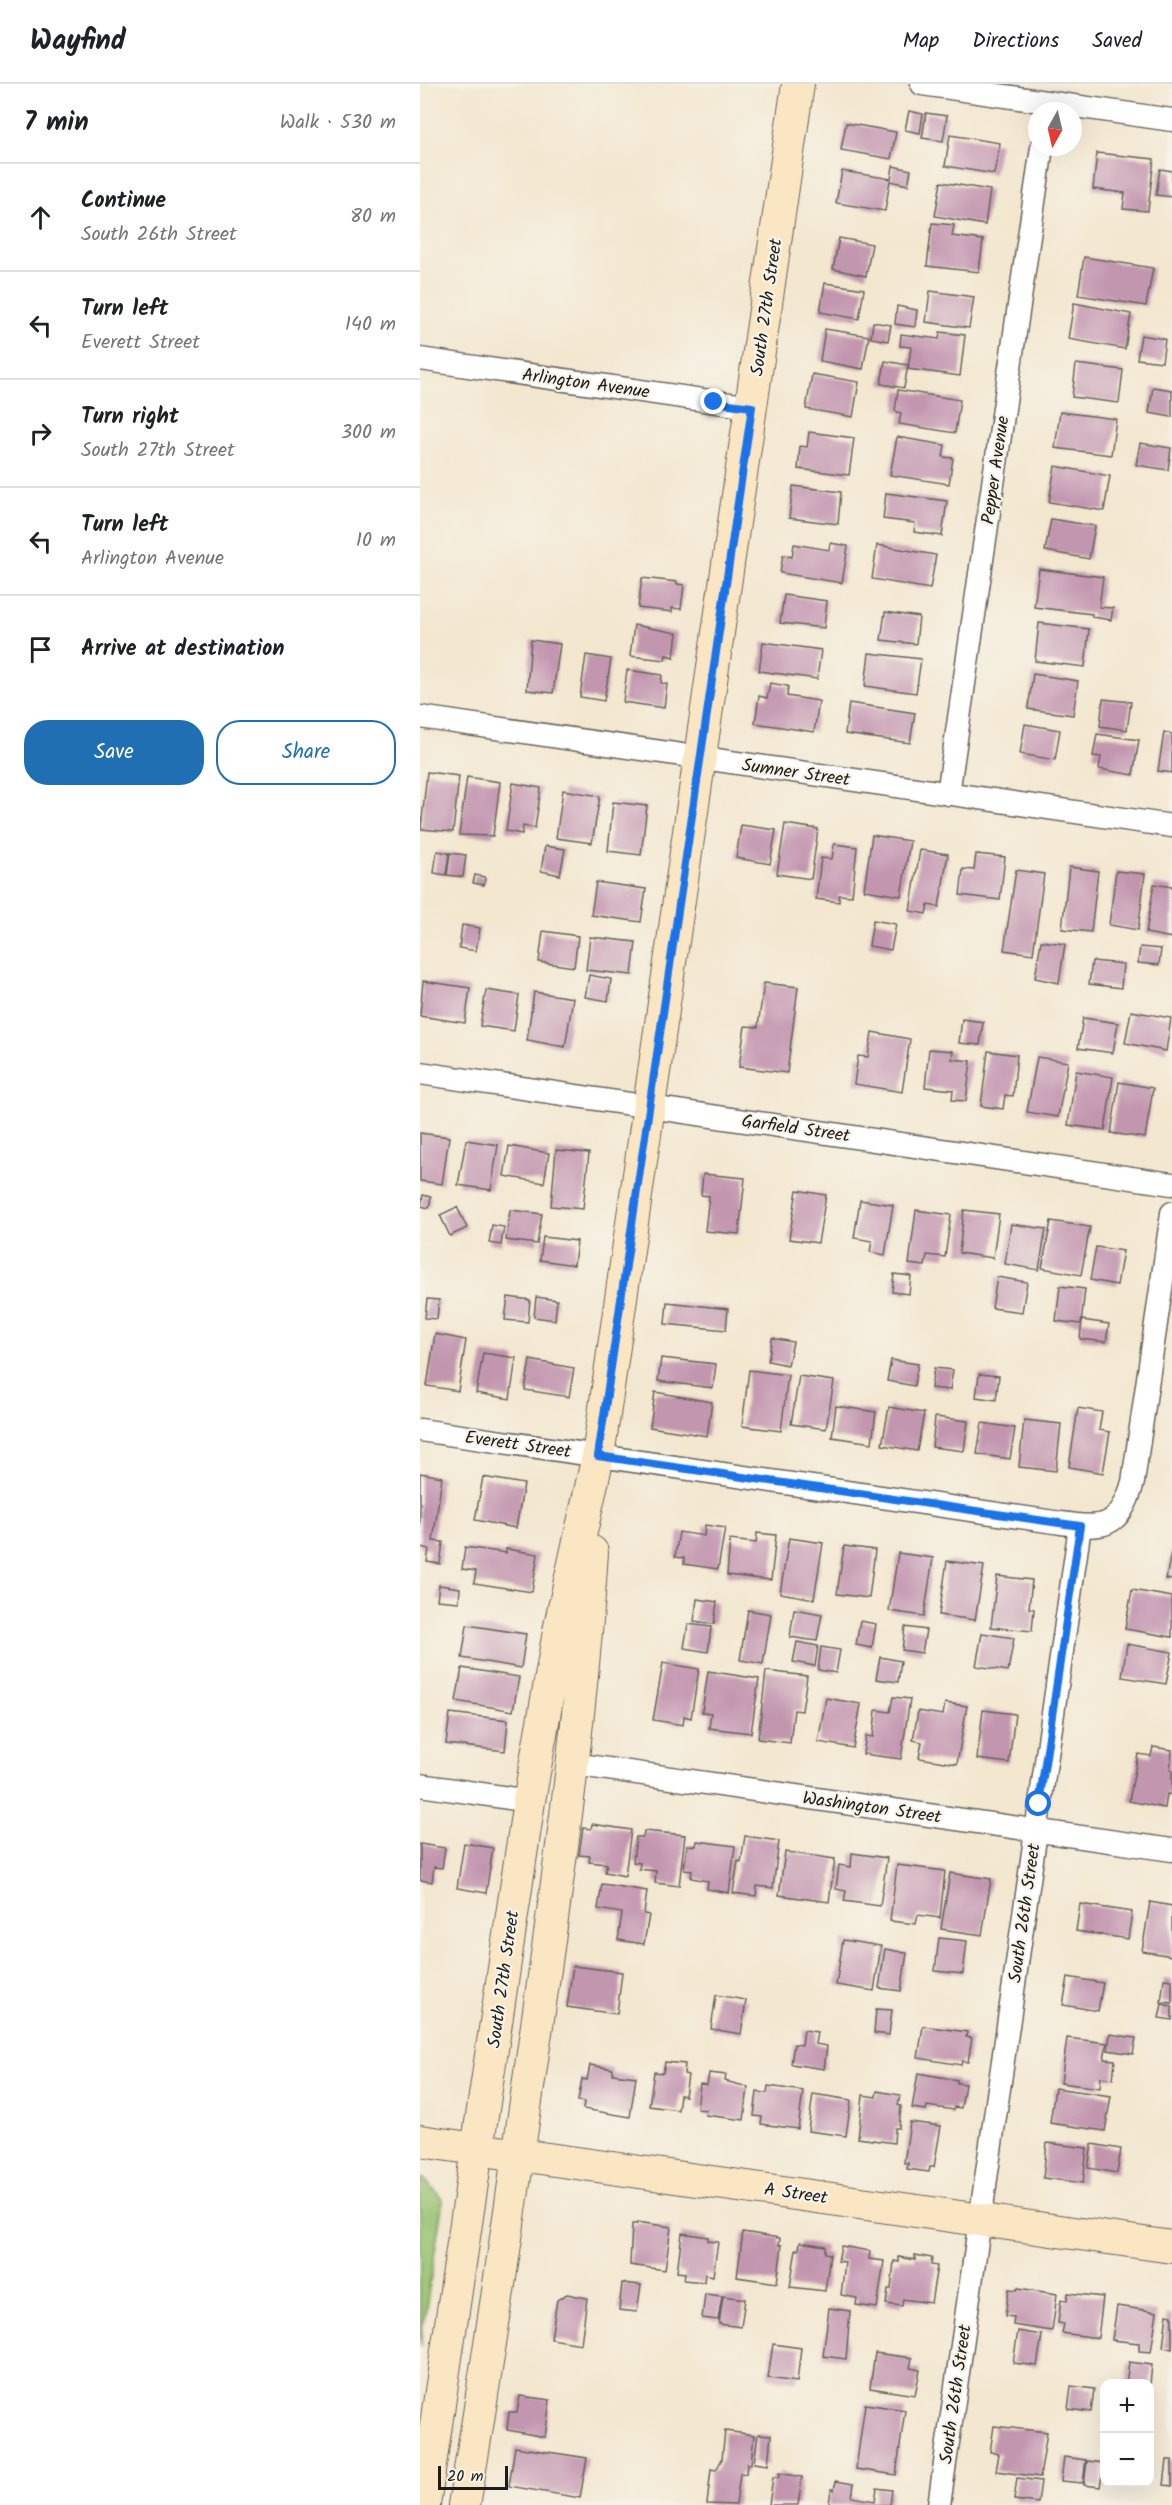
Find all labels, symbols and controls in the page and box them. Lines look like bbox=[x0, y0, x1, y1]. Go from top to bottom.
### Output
text: Wayfind bbox=[30, 19, 126, 64]
text: Map bbox=[903, 25, 939, 58]
text: Directions bbox=[972, 25, 1059, 58]
text: Saved bbox=[1092, 25, 1142, 58]
text: 7 min bbox=[24, 102, 89, 144]
north arrow bbox=[1028, 102, 1082, 156]
text: Walk · 530 m bbox=[280, 107, 396, 139]
text: Continue bbox=[81, 184, 166, 219]
icon: ahead bbox=[24, 201, 57, 234]
text: 80 m bbox=[350, 201, 396, 233]
text: South 26th Street bbox=[81, 219, 237, 251]
street label: South 27th Street bbox=[743, 236, 792, 378]
text: Turn left bbox=[81, 292, 168, 327]
icon: left bbox=[24, 309, 57, 342]
text: 140 m bbox=[345, 309, 396, 341]
text: Everett Street bbox=[81, 327, 200, 359]
street label: Arlington Avenue bbox=[520, 361, 652, 408]
route end bbox=[700, 388, 726, 414]
text: Turn right bbox=[81, 400, 179, 435]
street label: Pepper Avenue bbox=[975, 414, 1018, 526]
icon: right bbox=[24, 417, 57, 450]
text: 300 m bbox=[341, 417, 396, 449]
text: South 27th Street bbox=[81, 435, 235, 467]
text: Turn left bbox=[81, 508, 168, 543]
icon: left bbox=[24, 525, 57, 558]
text: 10 m bbox=[356, 525, 396, 557]
text: Arlington Avenue bbox=[81, 543, 224, 575]
text: Arrive at destination bbox=[81, 632, 284, 667]
icon: arrive bbox=[24, 633, 57, 666]
button: Save bbox=[24, 720, 204, 785]
button: Share bbox=[216, 720, 396, 785]
street label: Sumner Street bbox=[740, 752, 853, 796]
street label: Garfield Street bbox=[740, 1108, 853, 1152]
street label: Everett Street bbox=[463, 1424, 574, 1467]
street label: Washington Street bbox=[801, 1784, 944, 1833]
route start bbox=[1025, 1790, 1051, 1816]
street label: South 26th Street bbox=[1001, 1841, 1050, 1985]
street label: South 27th Street bbox=[480, 1908, 529, 2050]
street label: A Street bbox=[762, 2176, 830, 2213]
street label: South 26th Street bbox=[932, 2322, 981, 2466]
map controls bbox=[1100, 2379, 1154, 2487]
button: + bbox=[1100, 2379, 1154, 2433]
button: − bbox=[1100, 2433, 1154, 2487]
scale bar bbox=[438, 2463, 508, 2490]
text: 20 m bbox=[447, 2464, 483, 2489]

